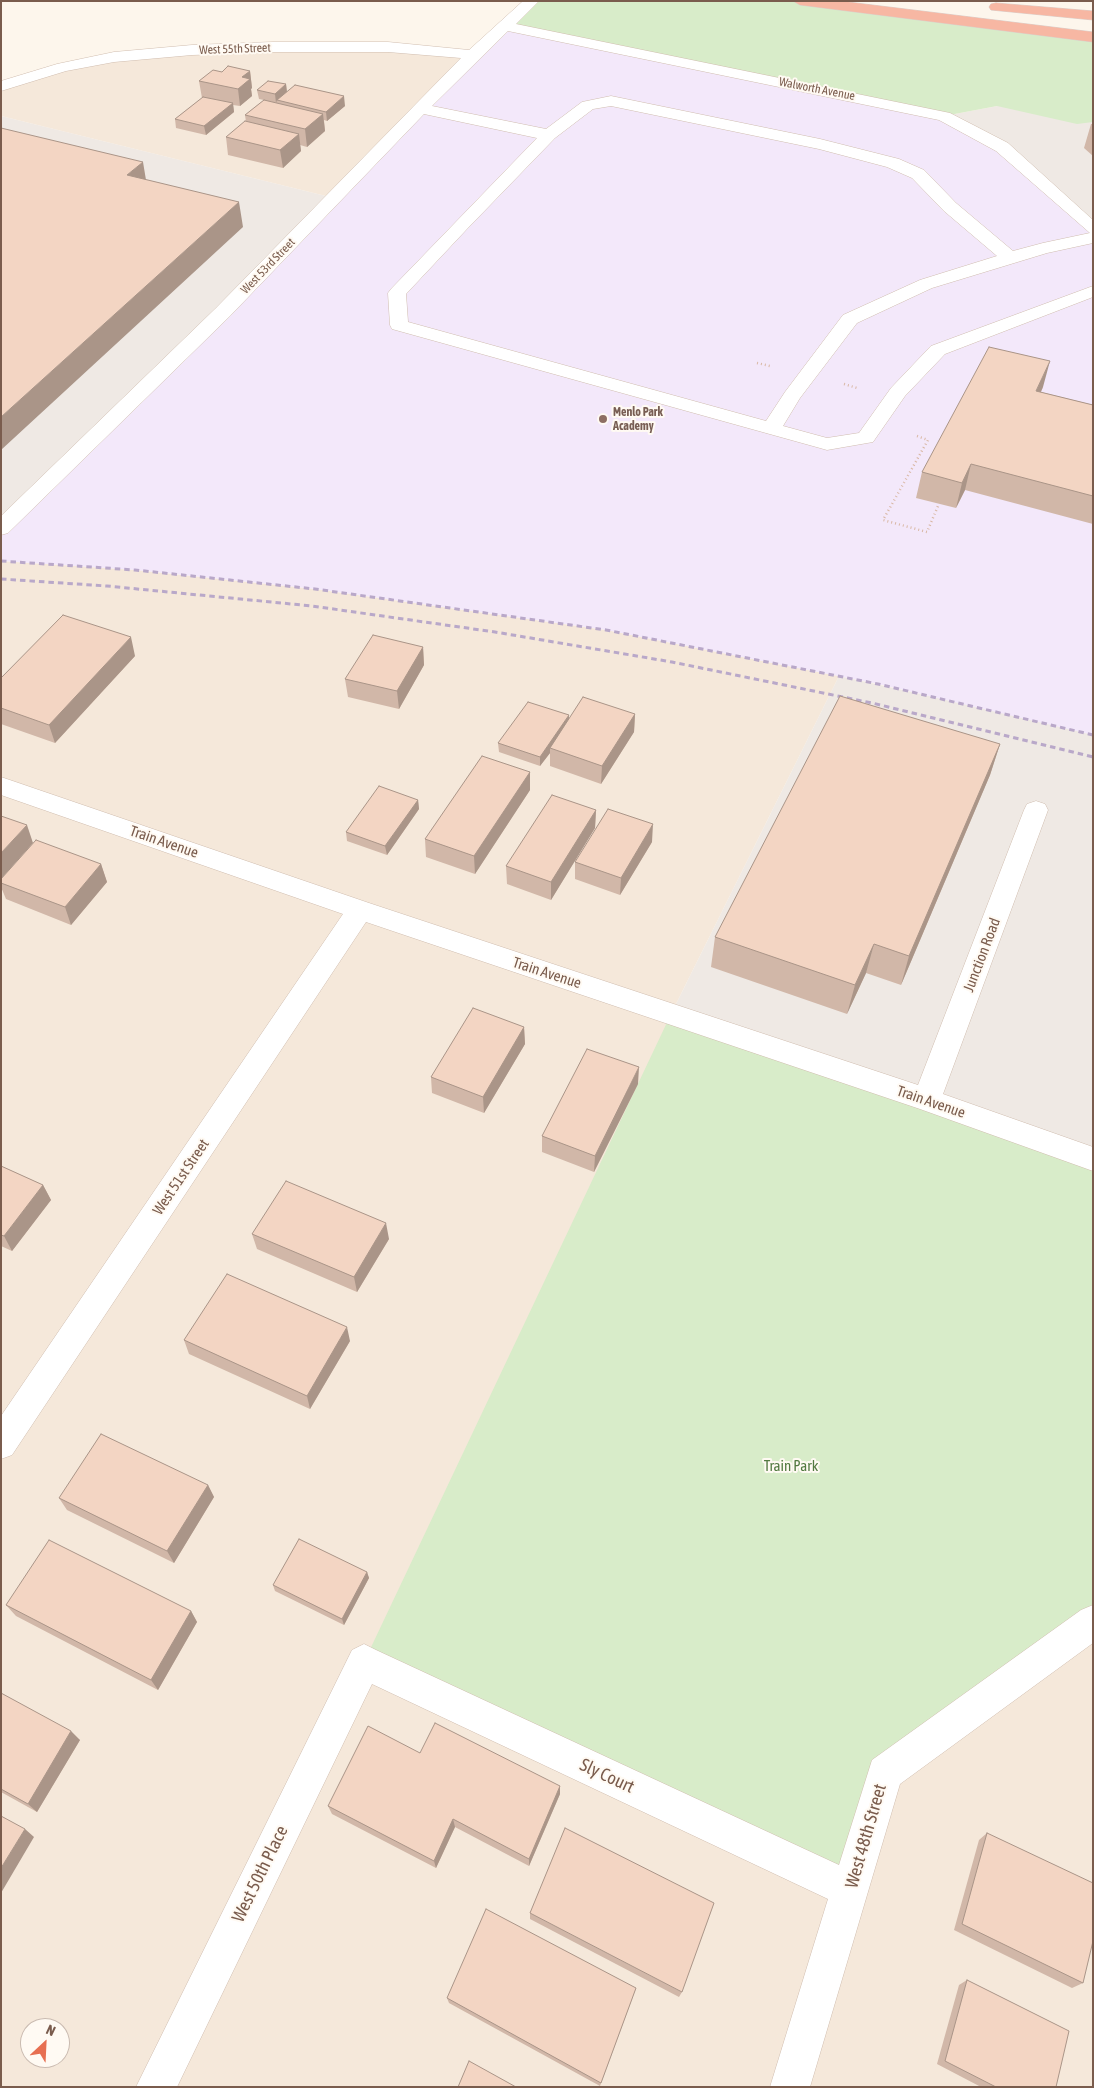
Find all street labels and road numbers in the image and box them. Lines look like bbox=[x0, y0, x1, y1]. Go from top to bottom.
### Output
street label: West 55th Street bbox=[199, 41, 271, 57]
street label: Walworth Avenue bbox=[778, 75, 856, 103]
street label: West 53rd Street bbox=[238, 235, 298, 297]
street label: Train Avenue bbox=[127, 822, 201, 862]
street label: Junction Road bbox=[960, 916, 1004, 994]
street label: Train Avenue bbox=[510, 953, 584, 993]
street label: Train Avenue bbox=[894, 1082, 968, 1122]
street label: West 51st Street bbox=[149, 1136, 213, 1218]
street label: Sly Court bbox=[576, 1754, 638, 1798]
street label: West 48th Street bbox=[841, 1781, 891, 1891]
street label: West 50th Place bbox=[227, 1822, 293, 1926]

